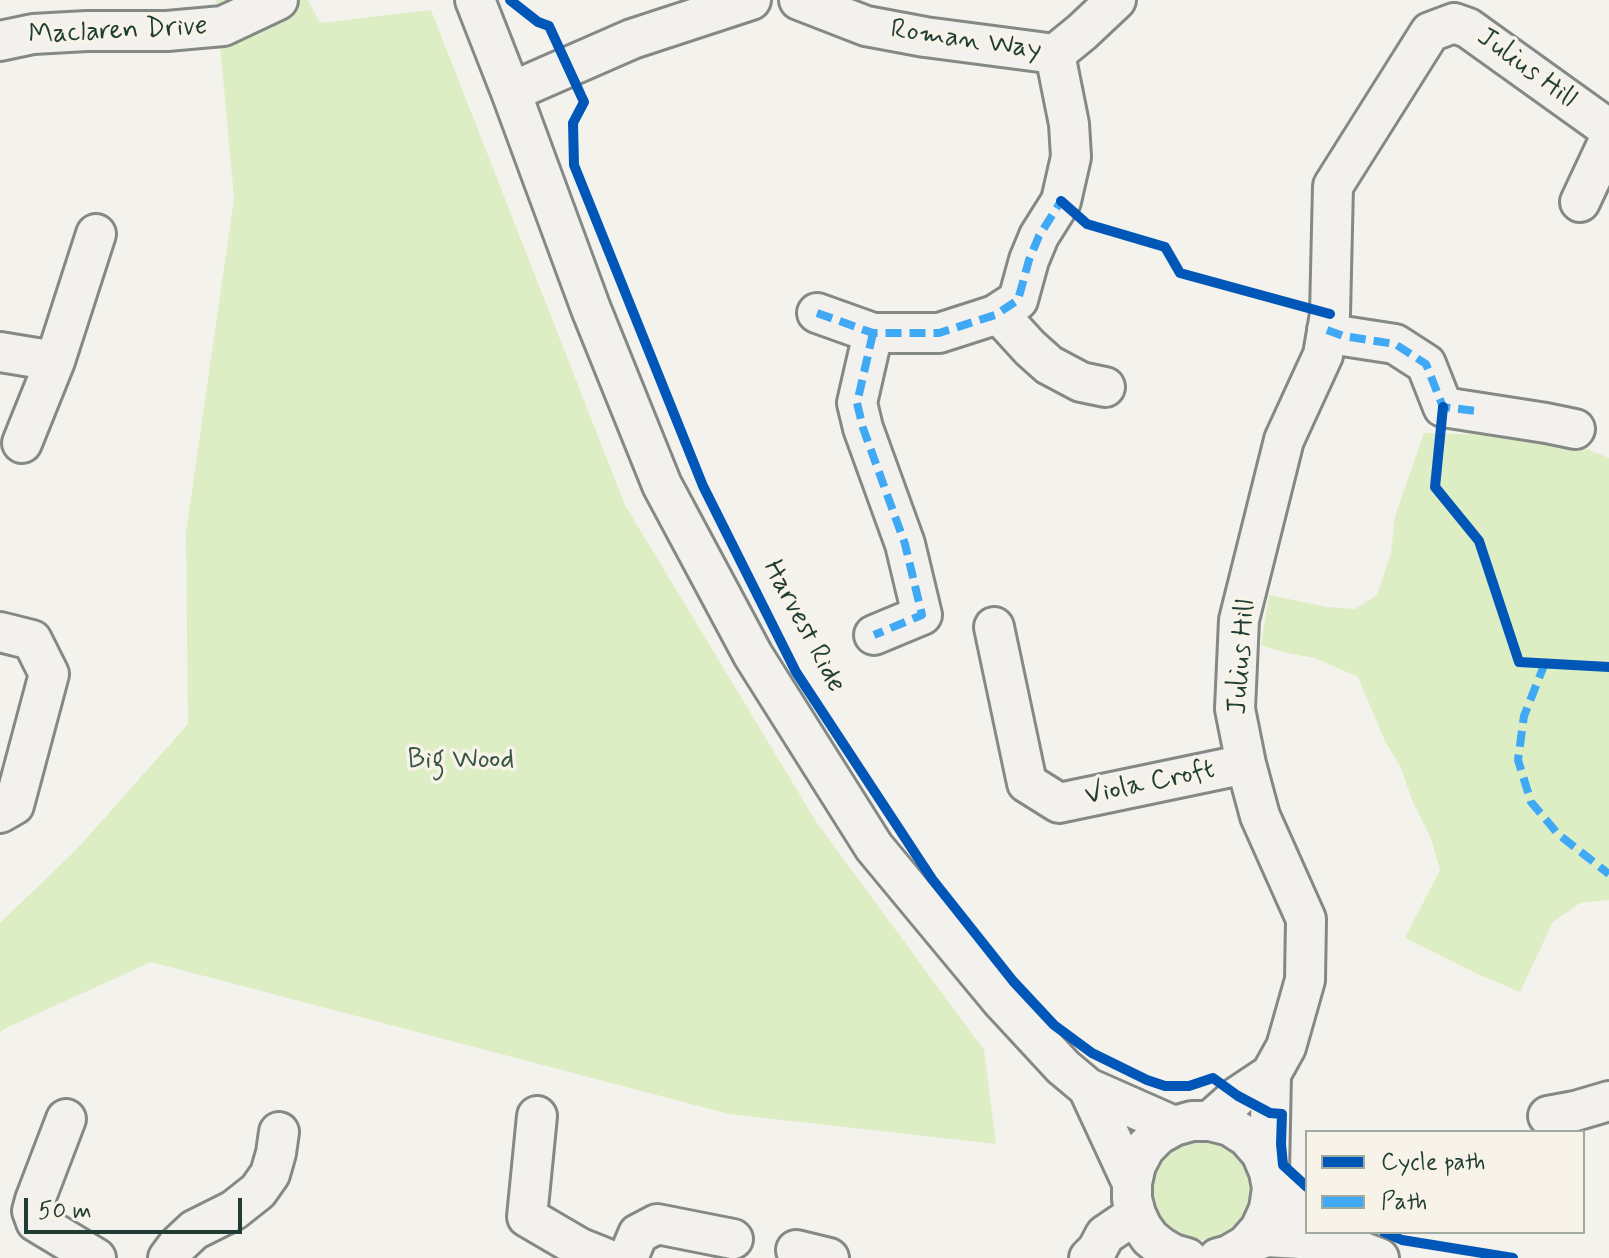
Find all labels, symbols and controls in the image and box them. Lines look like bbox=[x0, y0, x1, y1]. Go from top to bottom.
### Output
street label: Maclaren Drive bbox=[28, 11, 208, 53]
street label: Roman Way bbox=[888, 14, 1044, 68]
street label: Julius Hill bbox=[1469, 22, 1583, 116]
street label: Harvest Ride bbox=[754, 555, 852, 699]
street label: Julius Hill bbox=[1222, 598, 1264, 716]
park label: Big Wood bbox=[408, 744, 514, 778]
street label: Viola Croft bbox=[1082, 754, 1218, 814]
legend bbox=[1305, 1130, 1585, 1234]
text: Cycle path bbox=[1381, 1147, 1486, 1178]
scale bar bbox=[28, 1182, 246, 1232]
text: Path bbox=[1381, 1187, 1427, 1218]
text: 50 m bbox=[38, 1196, 92, 1227]

